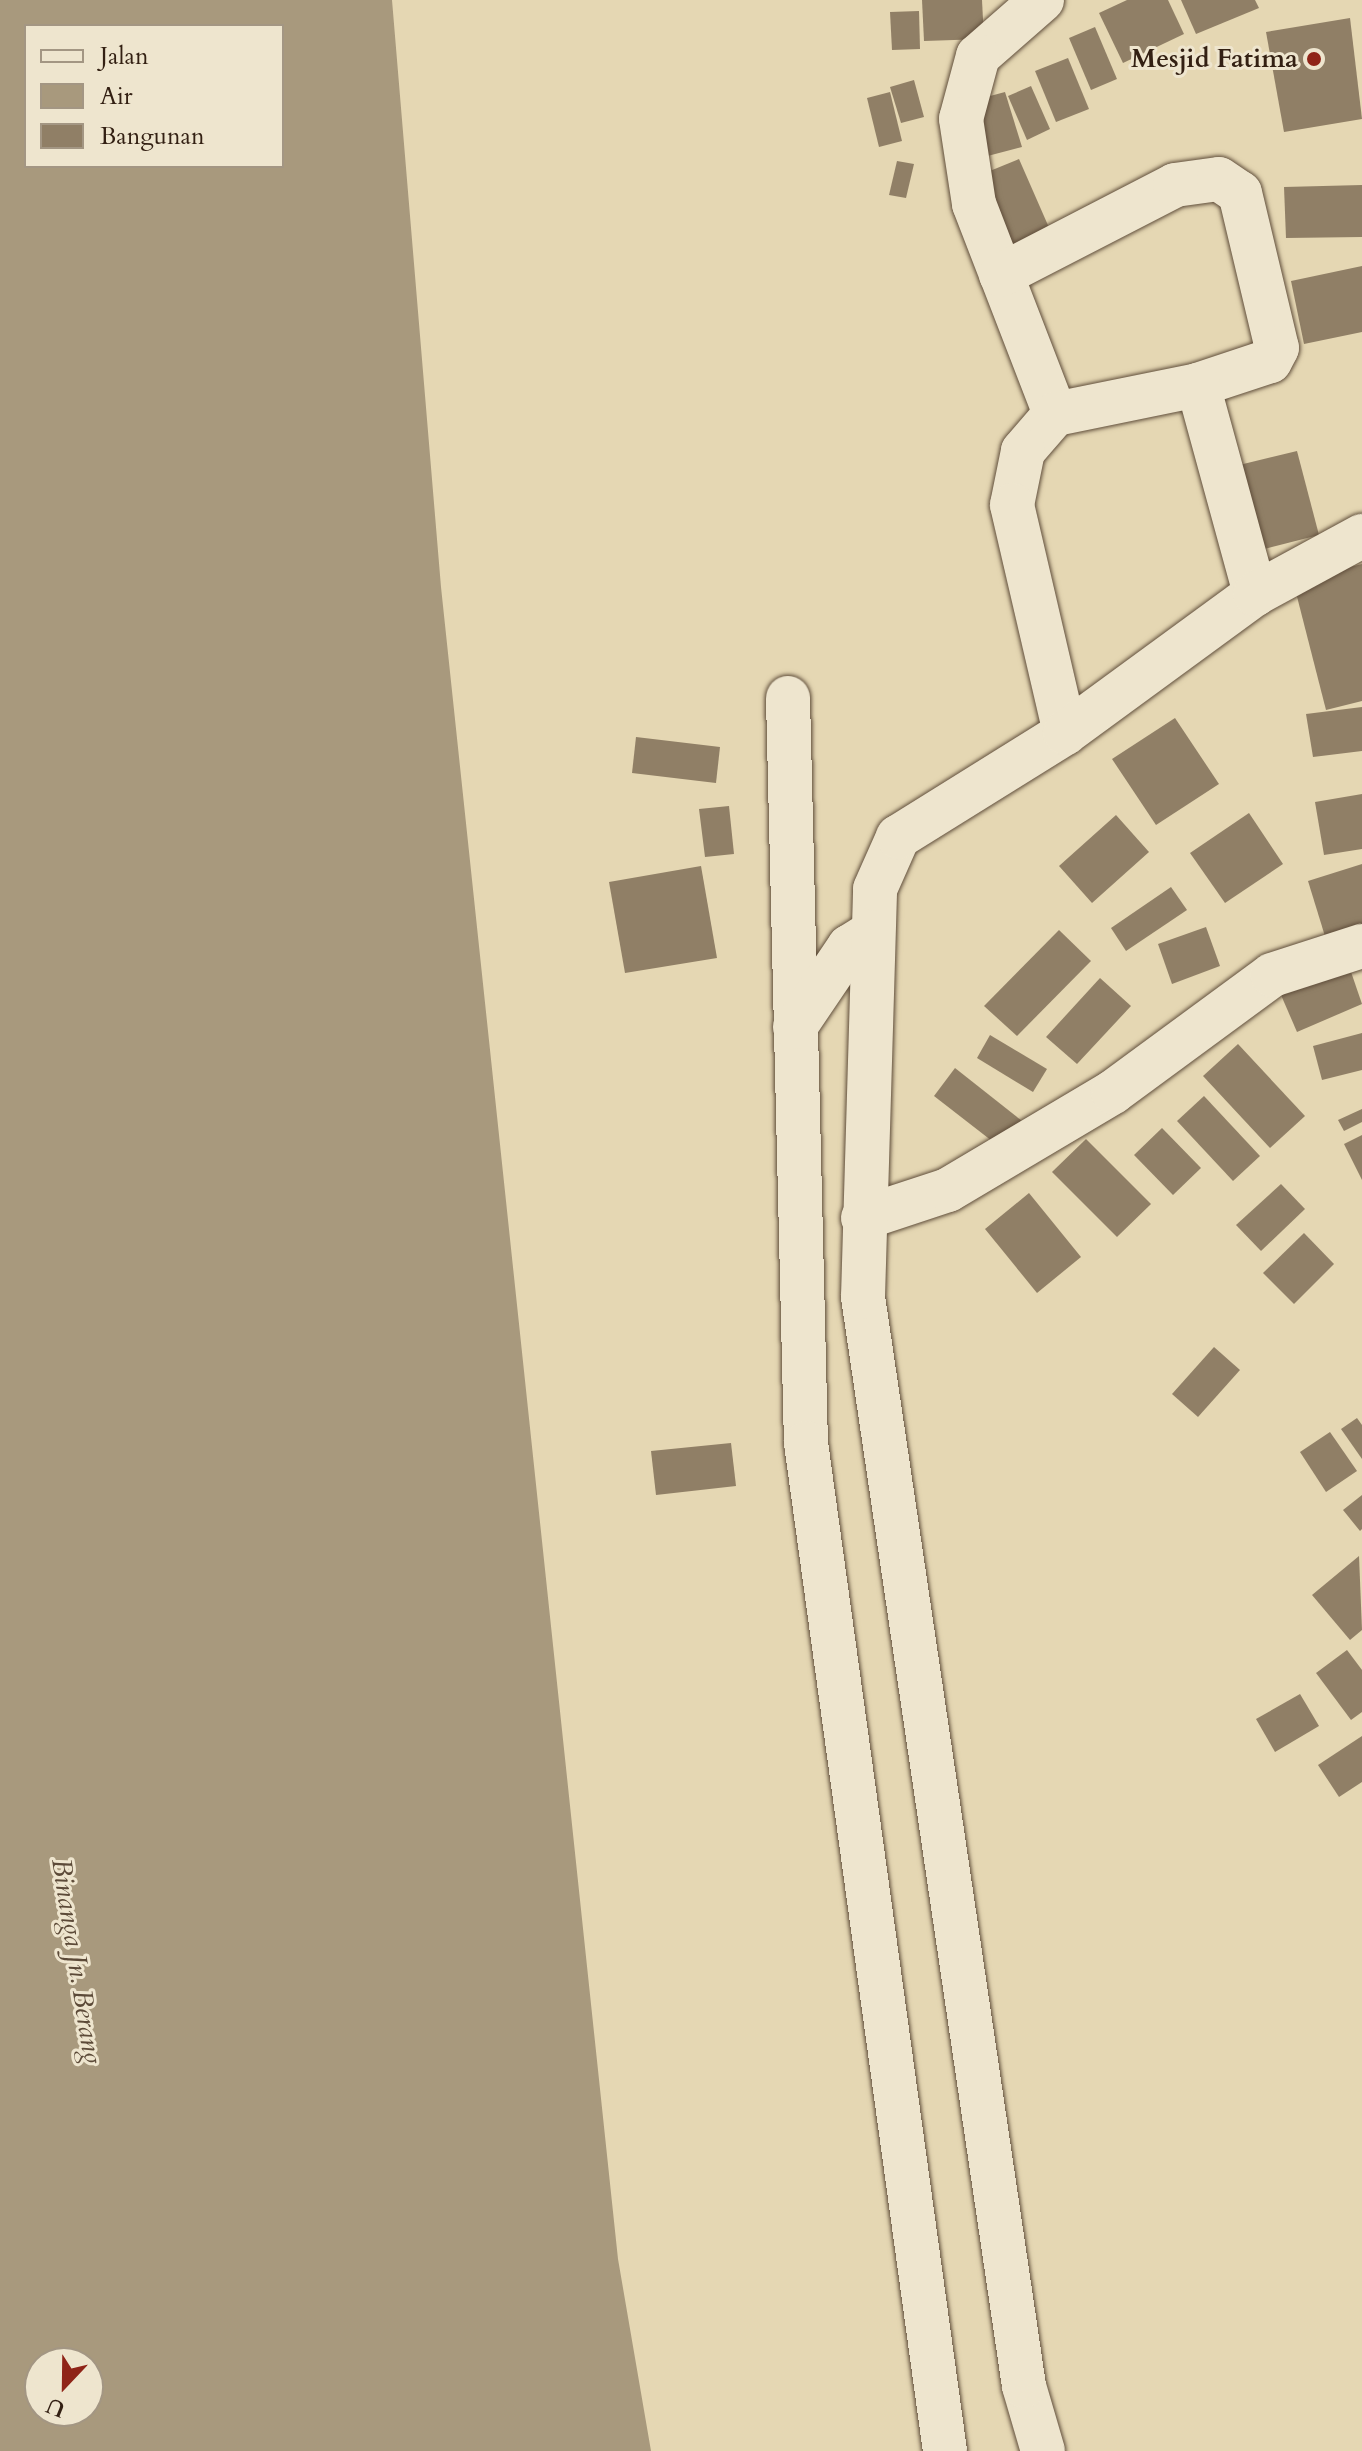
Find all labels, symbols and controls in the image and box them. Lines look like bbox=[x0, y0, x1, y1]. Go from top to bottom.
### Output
legend bbox=[24, 24, 284, 168]
text: Jalan bbox=[100, 40, 149, 73]
place label: Mesjid Fatima bbox=[1131, 43, 1298, 75]
marker: Mesjid Fatima bbox=[1305, 50, 1323, 68]
text: Air bbox=[100, 80, 133, 113]
text: Bangunan bbox=[100, 120, 205, 153]
water label: Binanga Jn. Berang bbox=[44, 1856, 110, 2066]
north arrow bbox=[24, 2347, 104, 2427]
text: U bbox=[42, 2390, 70, 2425]

